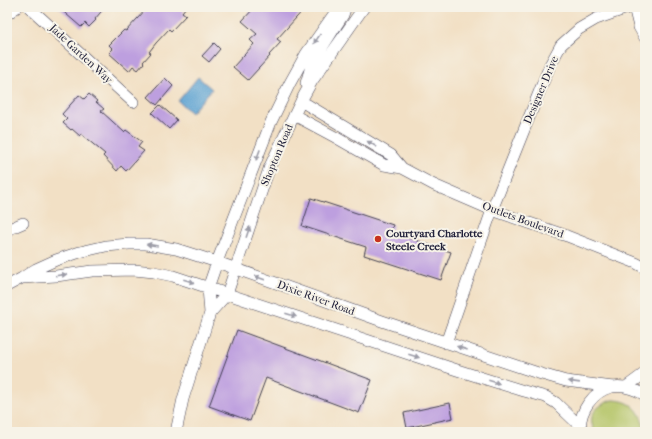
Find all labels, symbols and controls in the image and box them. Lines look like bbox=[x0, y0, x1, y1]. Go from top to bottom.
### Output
street label: Jade Garden Way bbox=[46, 21, 116, 87]
one-way arrow bbox=[313, 34, 321, 44]
street label: Designer Drive bbox=[521, 53, 561, 126]
street label: Shopton Road bbox=[258, 121, 296, 188]
one-way arrow bbox=[366, 140, 378, 147]
one-way arrow bbox=[255, 149, 261, 161]
street label: Outlets Boulevard bbox=[480, 199, 566, 241]
one-way arrow bbox=[245, 225, 251, 237]
place label: Courtyard Charlotte Steele Creek bbox=[386, 227, 483, 253]
marker: Courtyard Charlotte Steele Creek bbox=[373, 234, 383, 244]
one-way arrow bbox=[146, 242, 158, 248]
one-way arrow bbox=[54, 272, 67, 278]
one-way arrow bbox=[254, 274, 266, 280]
one-way arrow bbox=[183, 278, 195, 284]
street label: Dixie River Road bbox=[275, 278, 358, 318]
one-way arrow bbox=[285, 312, 297, 318]
one-way arrow bbox=[456, 345, 468, 351]
one-way arrow bbox=[409, 353, 421, 359]
one-way arrow bbox=[488, 379, 500, 385]
one-way arrow bbox=[568, 379, 580, 385]

